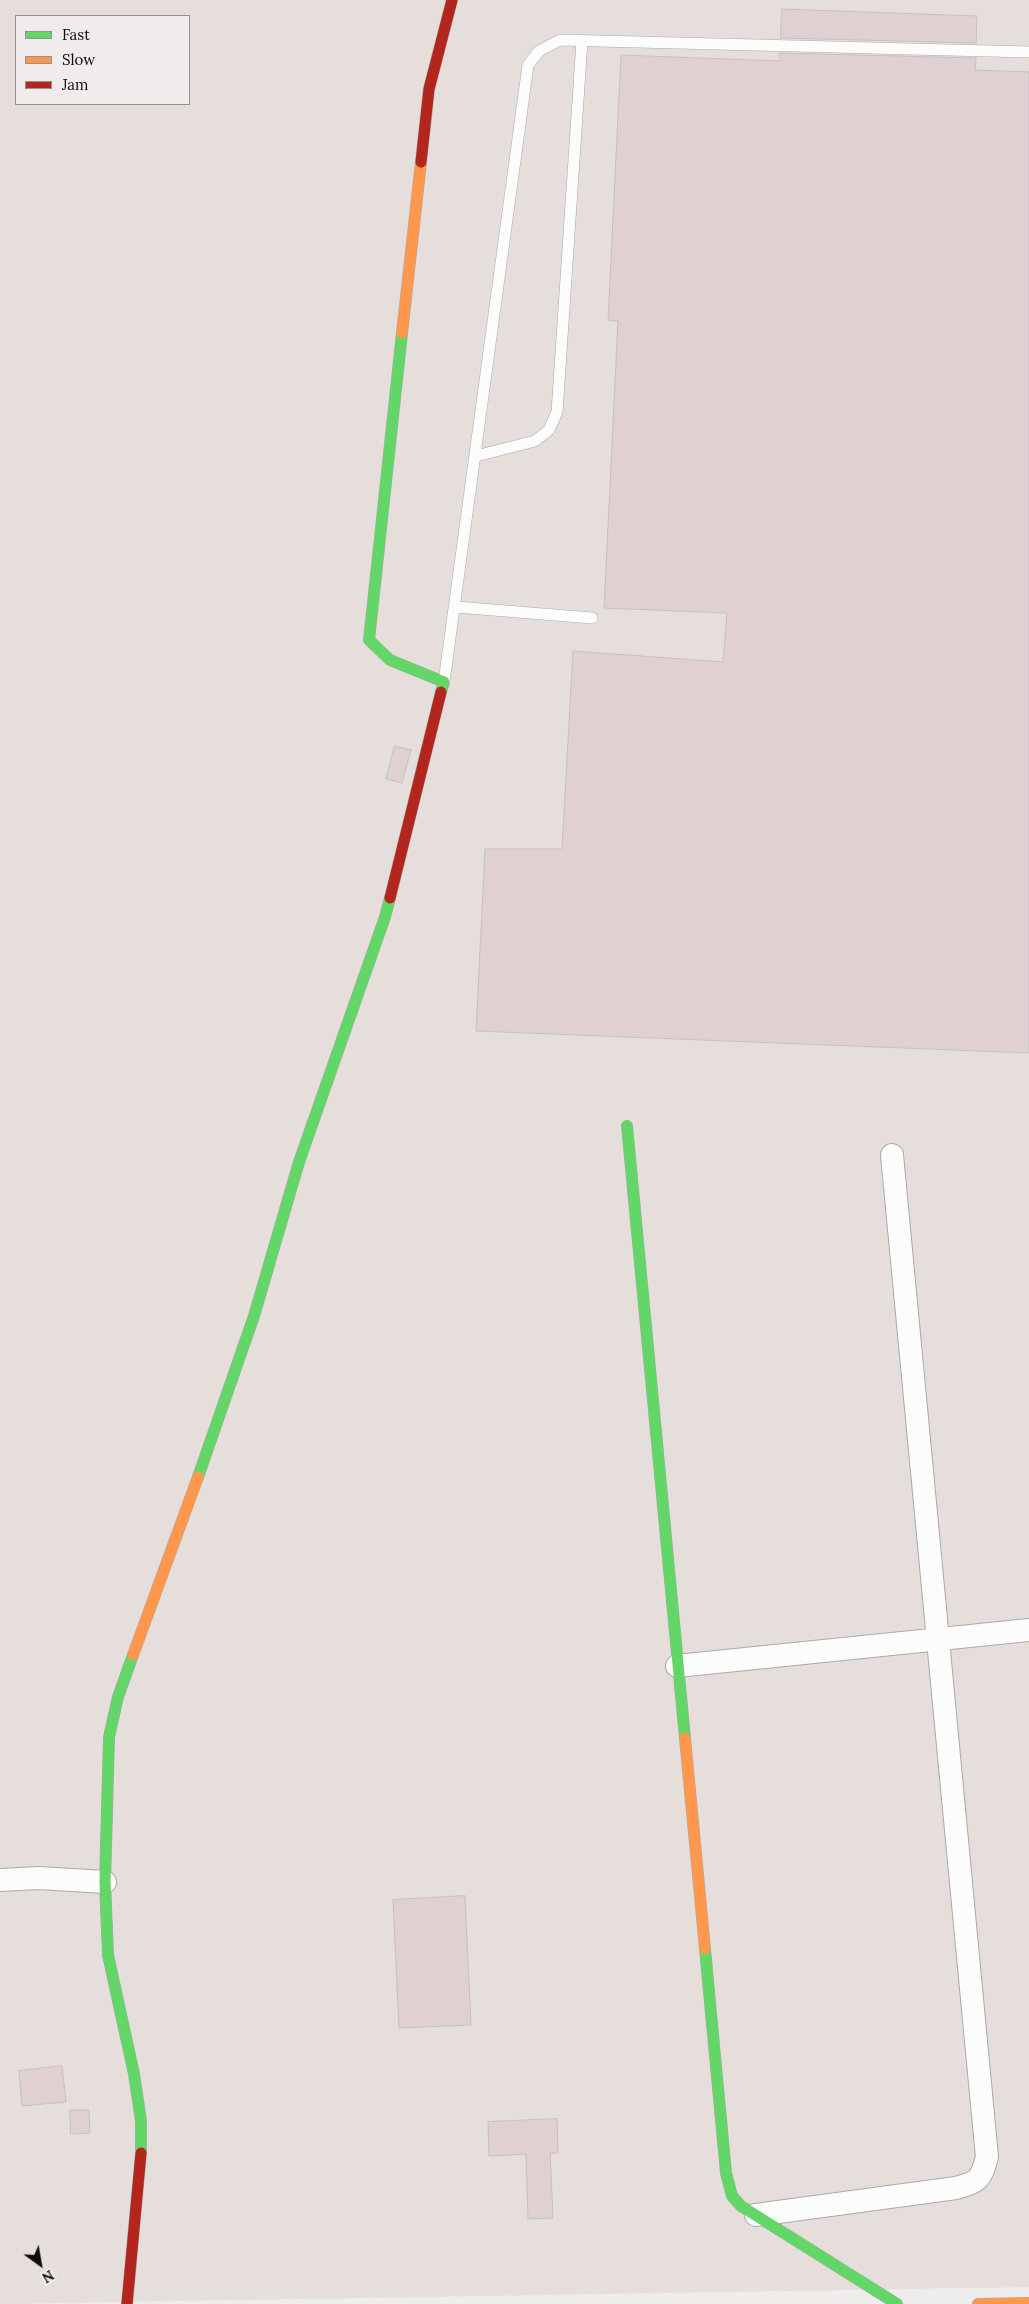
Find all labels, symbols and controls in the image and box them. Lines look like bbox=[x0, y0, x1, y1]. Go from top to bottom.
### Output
legend bbox=[15, 15, 190, 105]
text: Fast bbox=[62, 25, 90, 44]
text: Slow bbox=[62, 50, 95, 69]
text: Jam bbox=[62, 75, 89, 94]
north arrow bbox=[15, 2239, 65, 2289]
text: N bbox=[39, 2266, 57, 2287]

